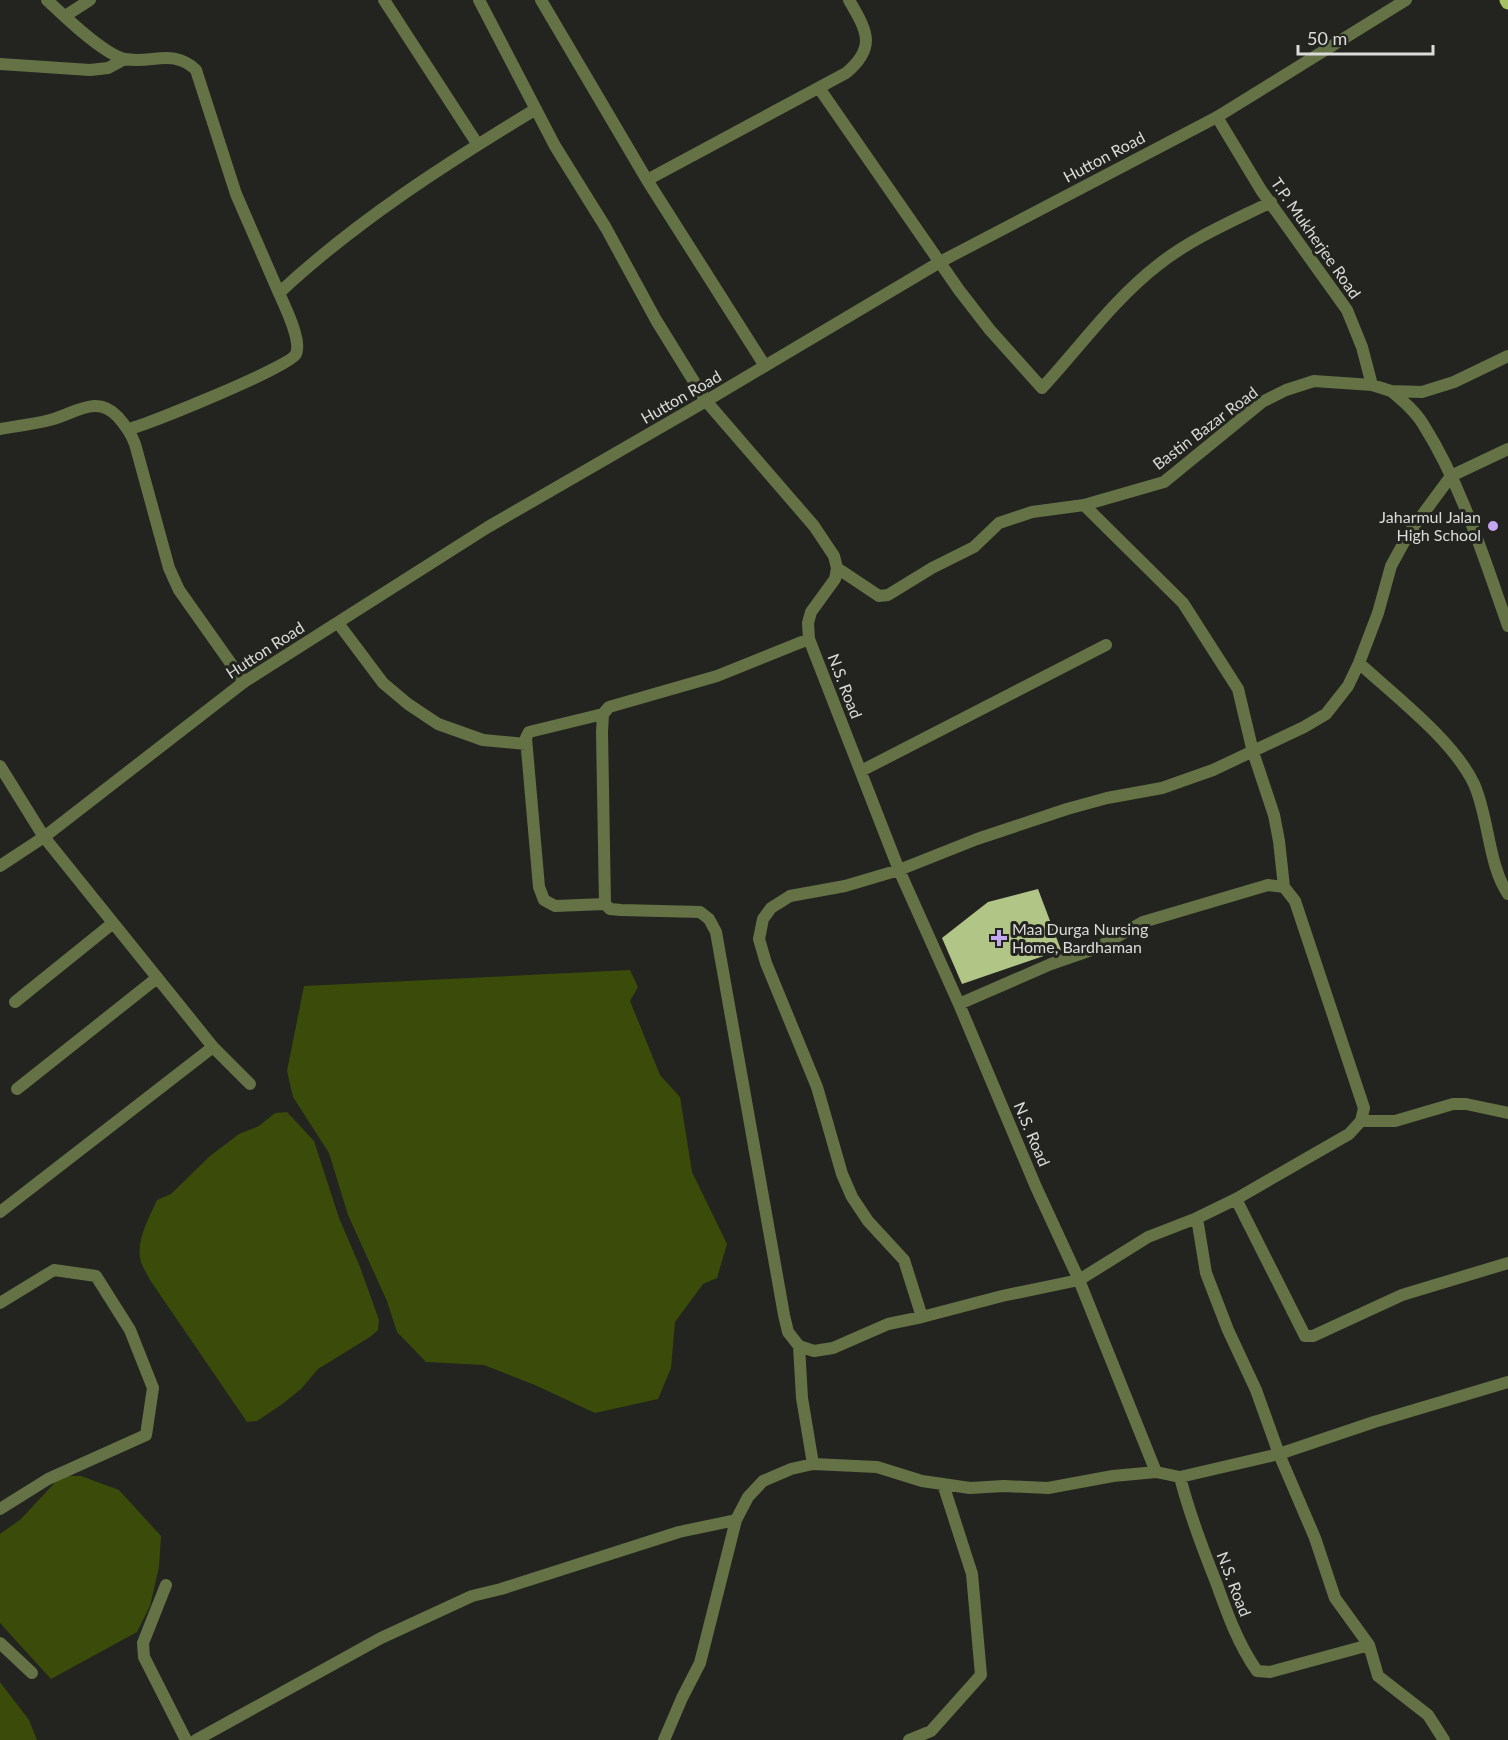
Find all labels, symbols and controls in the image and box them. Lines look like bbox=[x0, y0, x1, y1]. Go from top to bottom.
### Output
scale bar bbox=[1298, 18, 1433, 56]
text: 50 m bbox=[1307, 27, 1347, 49]
street label: Hutton Road bbox=[1060, 127, 1148, 186]
street label: T.P. Mukherjee Road bbox=[1268, 174, 1365, 302]
street label: Hutton Road bbox=[637, 366, 724, 427]
street label: Bastin Bazar Road bbox=[1149, 382, 1261, 473]
place label: Jaharmul Jalan High School bbox=[1379, 507, 1481, 544]
marker: Jaharmul Jalan High School bbox=[1486, 519, 1500, 533]
street label: Hutton Road bbox=[222, 617, 307, 682]
street label: N.S. Road bbox=[824, 651, 867, 721]
place label: Maa Durga Nursing Home, Bardhaman bbox=[1012, 919, 1148, 956]
marker: Maa Durga Nursing Home, Bardhaman bbox=[990, 929, 1008, 947]
street label: N.S. Road bbox=[1010, 1099, 1054, 1169]
street label: N.S. Road bbox=[1213, 1549, 1256, 1619]

